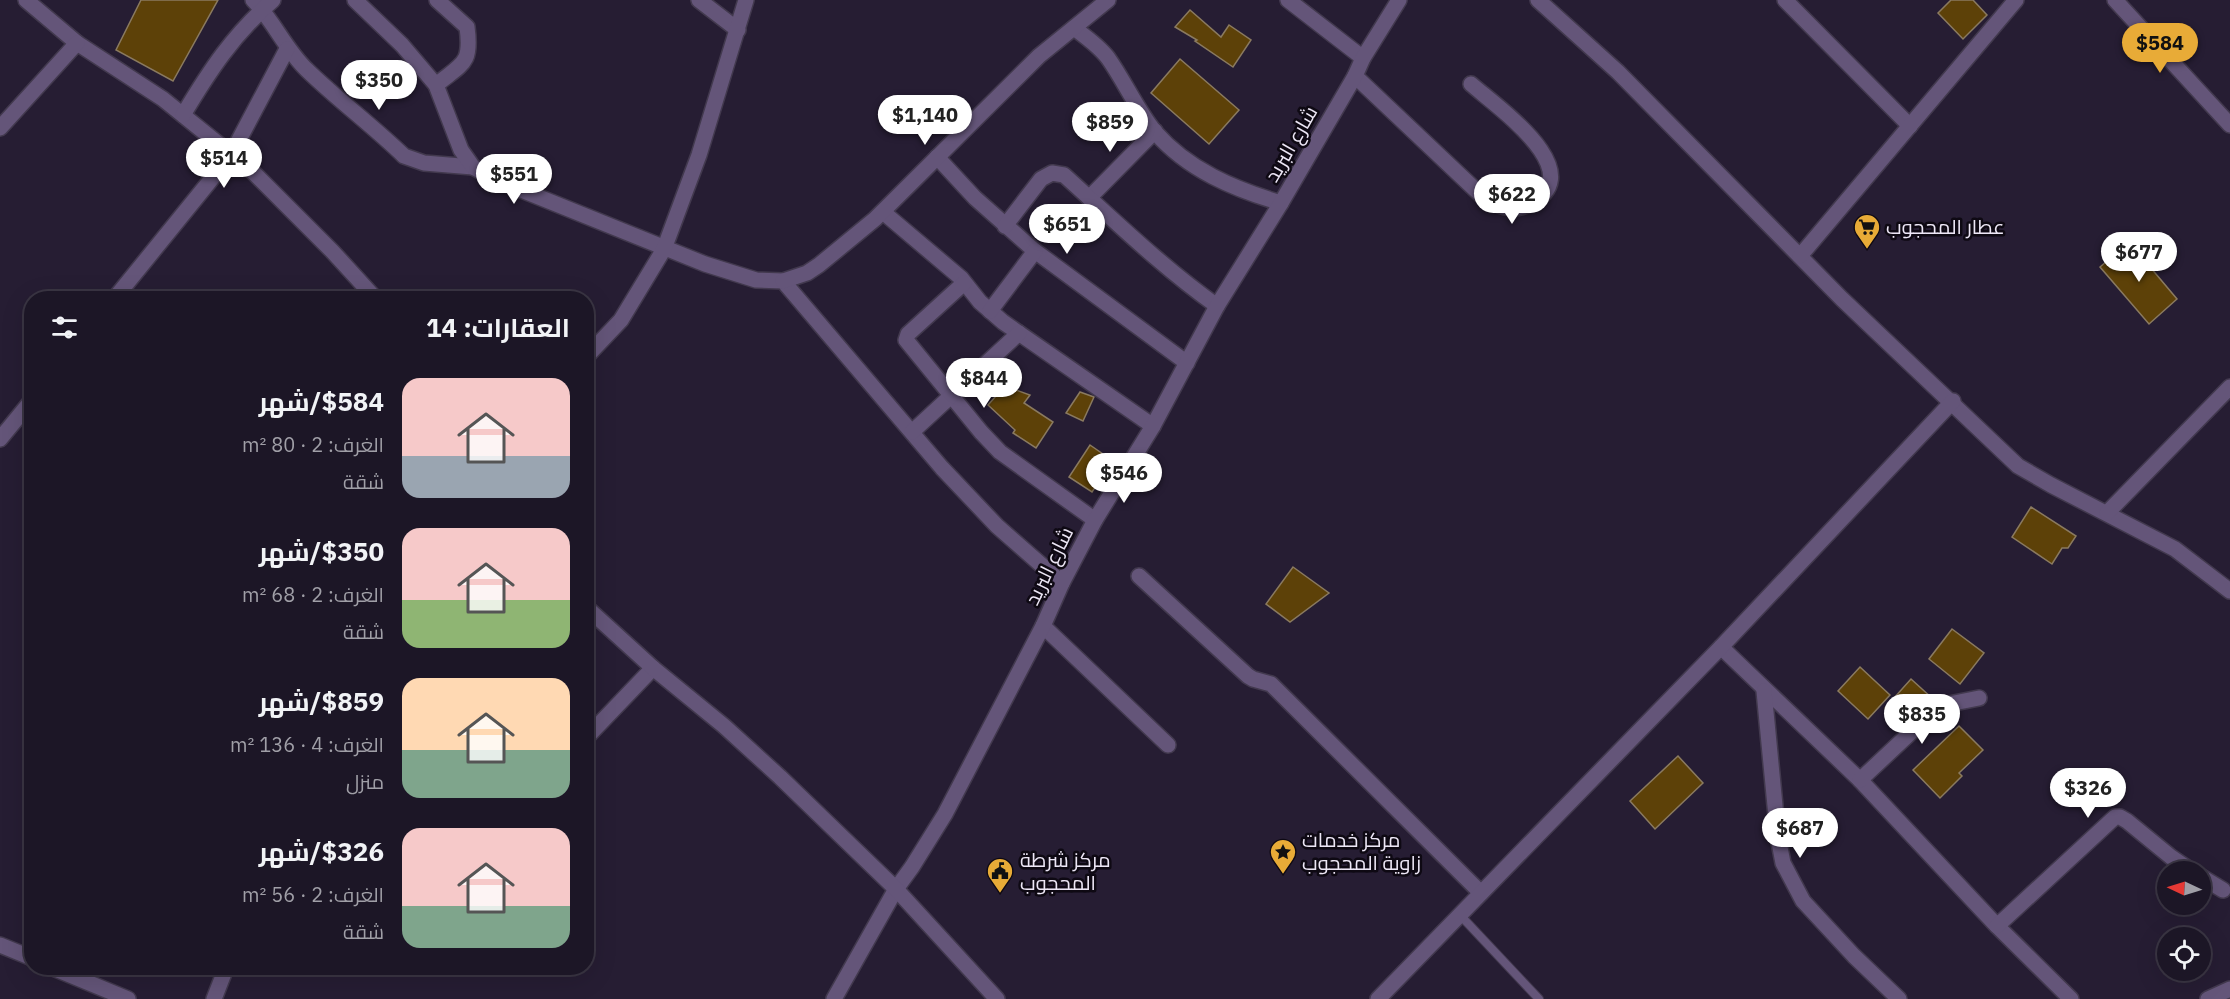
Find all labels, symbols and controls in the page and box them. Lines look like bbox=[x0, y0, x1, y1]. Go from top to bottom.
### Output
pin: $584 bbox=[2124, 23, 2196, 74]
text: $584 bbox=[2136, 29, 2184, 56]
pin: $350 bbox=[343, 60, 415, 111]
text: $350 bbox=[355, 66, 403, 93]
pin: $1,140 bbox=[876, 95, 974, 146]
text: $1,140 bbox=[892, 101, 958, 128]
street label: شارع البريد bbox=[1258, 101, 1324, 187]
pin: $859 bbox=[1074, 102, 1146, 153]
text: $859 bbox=[1086, 108, 1134, 135]
pin: $514 bbox=[188, 138, 260, 189]
text: $514 bbox=[200, 144, 248, 171]
pin: $551 bbox=[478, 154, 550, 205]
text: $551 bbox=[490, 160, 538, 187]
pin: $622 bbox=[1476, 174, 1548, 225]
text: $622 bbox=[1488, 180, 1536, 207]
pin: $651 bbox=[1031, 204, 1103, 255]
text: $651 bbox=[1043, 210, 1091, 237]
supermarket icon: عطار المحجوب bbox=[1852, 212, 1882, 250]
place label: عطار المحجوب bbox=[1886, 213, 2005, 240]
pin: $677 bbox=[2103, 232, 2175, 283]
text: $677 bbox=[2115, 238, 2163, 265]
text: العقارات: 14 bbox=[426, 310, 570, 344]
icon: filters bbox=[48, 311, 81, 344]
pin: $844 bbox=[948, 358, 1020, 409]
text: $844 bbox=[960, 364, 1008, 391]
text: $584/شهر bbox=[259, 384, 384, 418]
icon: home bbox=[450, 402, 522, 474]
text: الغرف: 2 · 80 m² bbox=[242, 431, 384, 458]
pin: $546 bbox=[1088, 453, 1160, 504]
text: $546 bbox=[1100, 459, 1148, 486]
text: شقة bbox=[343, 468, 384, 495]
street label: شارع البريد bbox=[1018, 522, 1080, 610]
text: $350/شهر bbox=[259, 534, 384, 568]
icon: home bbox=[450, 552, 522, 624]
text: الغرف: 2 · 68 m² bbox=[242, 581, 384, 608]
text: شقة bbox=[343, 618, 384, 645]
text: $859/شهر bbox=[259, 684, 384, 718]
pin: $835 bbox=[1886, 694, 1958, 745]
text: $835 bbox=[1898, 700, 1946, 727]
icon: home bbox=[450, 702, 522, 774]
text: الغرف: 4 · 136 m² bbox=[230, 731, 384, 758]
text: منزل bbox=[346, 768, 384, 795]
pin: $326 bbox=[2052, 768, 2124, 819]
text: $326 bbox=[2064, 774, 2112, 801]
pin: $687 bbox=[1764, 808, 1836, 859]
text: $687 bbox=[1776, 814, 1824, 841]
place label: مركز خدمات زاوية المحجوب bbox=[1302, 826, 1421, 876]
text: $326/شهر bbox=[259, 834, 384, 868]
place icon: مركز خدمات زاوية المحجوب bbox=[1268, 837, 1298, 875]
place label: مركز شرطة المحجوب bbox=[1020, 846, 1111, 896]
icon: home bbox=[450, 852, 522, 924]
public building icon: مركز شرطة المحجوب bbox=[985, 856, 1015, 894]
north arrow bbox=[2157, 861, 2211, 915]
map controls bbox=[2157, 861, 2211, 981]
text: الغرف: 2 · 56 m² bbox=[242, 881, 384, 908]
text: شقة bbox=[343, 918, 384, 945]
button: locate bbox=[2157, 927, 2211, 981]

